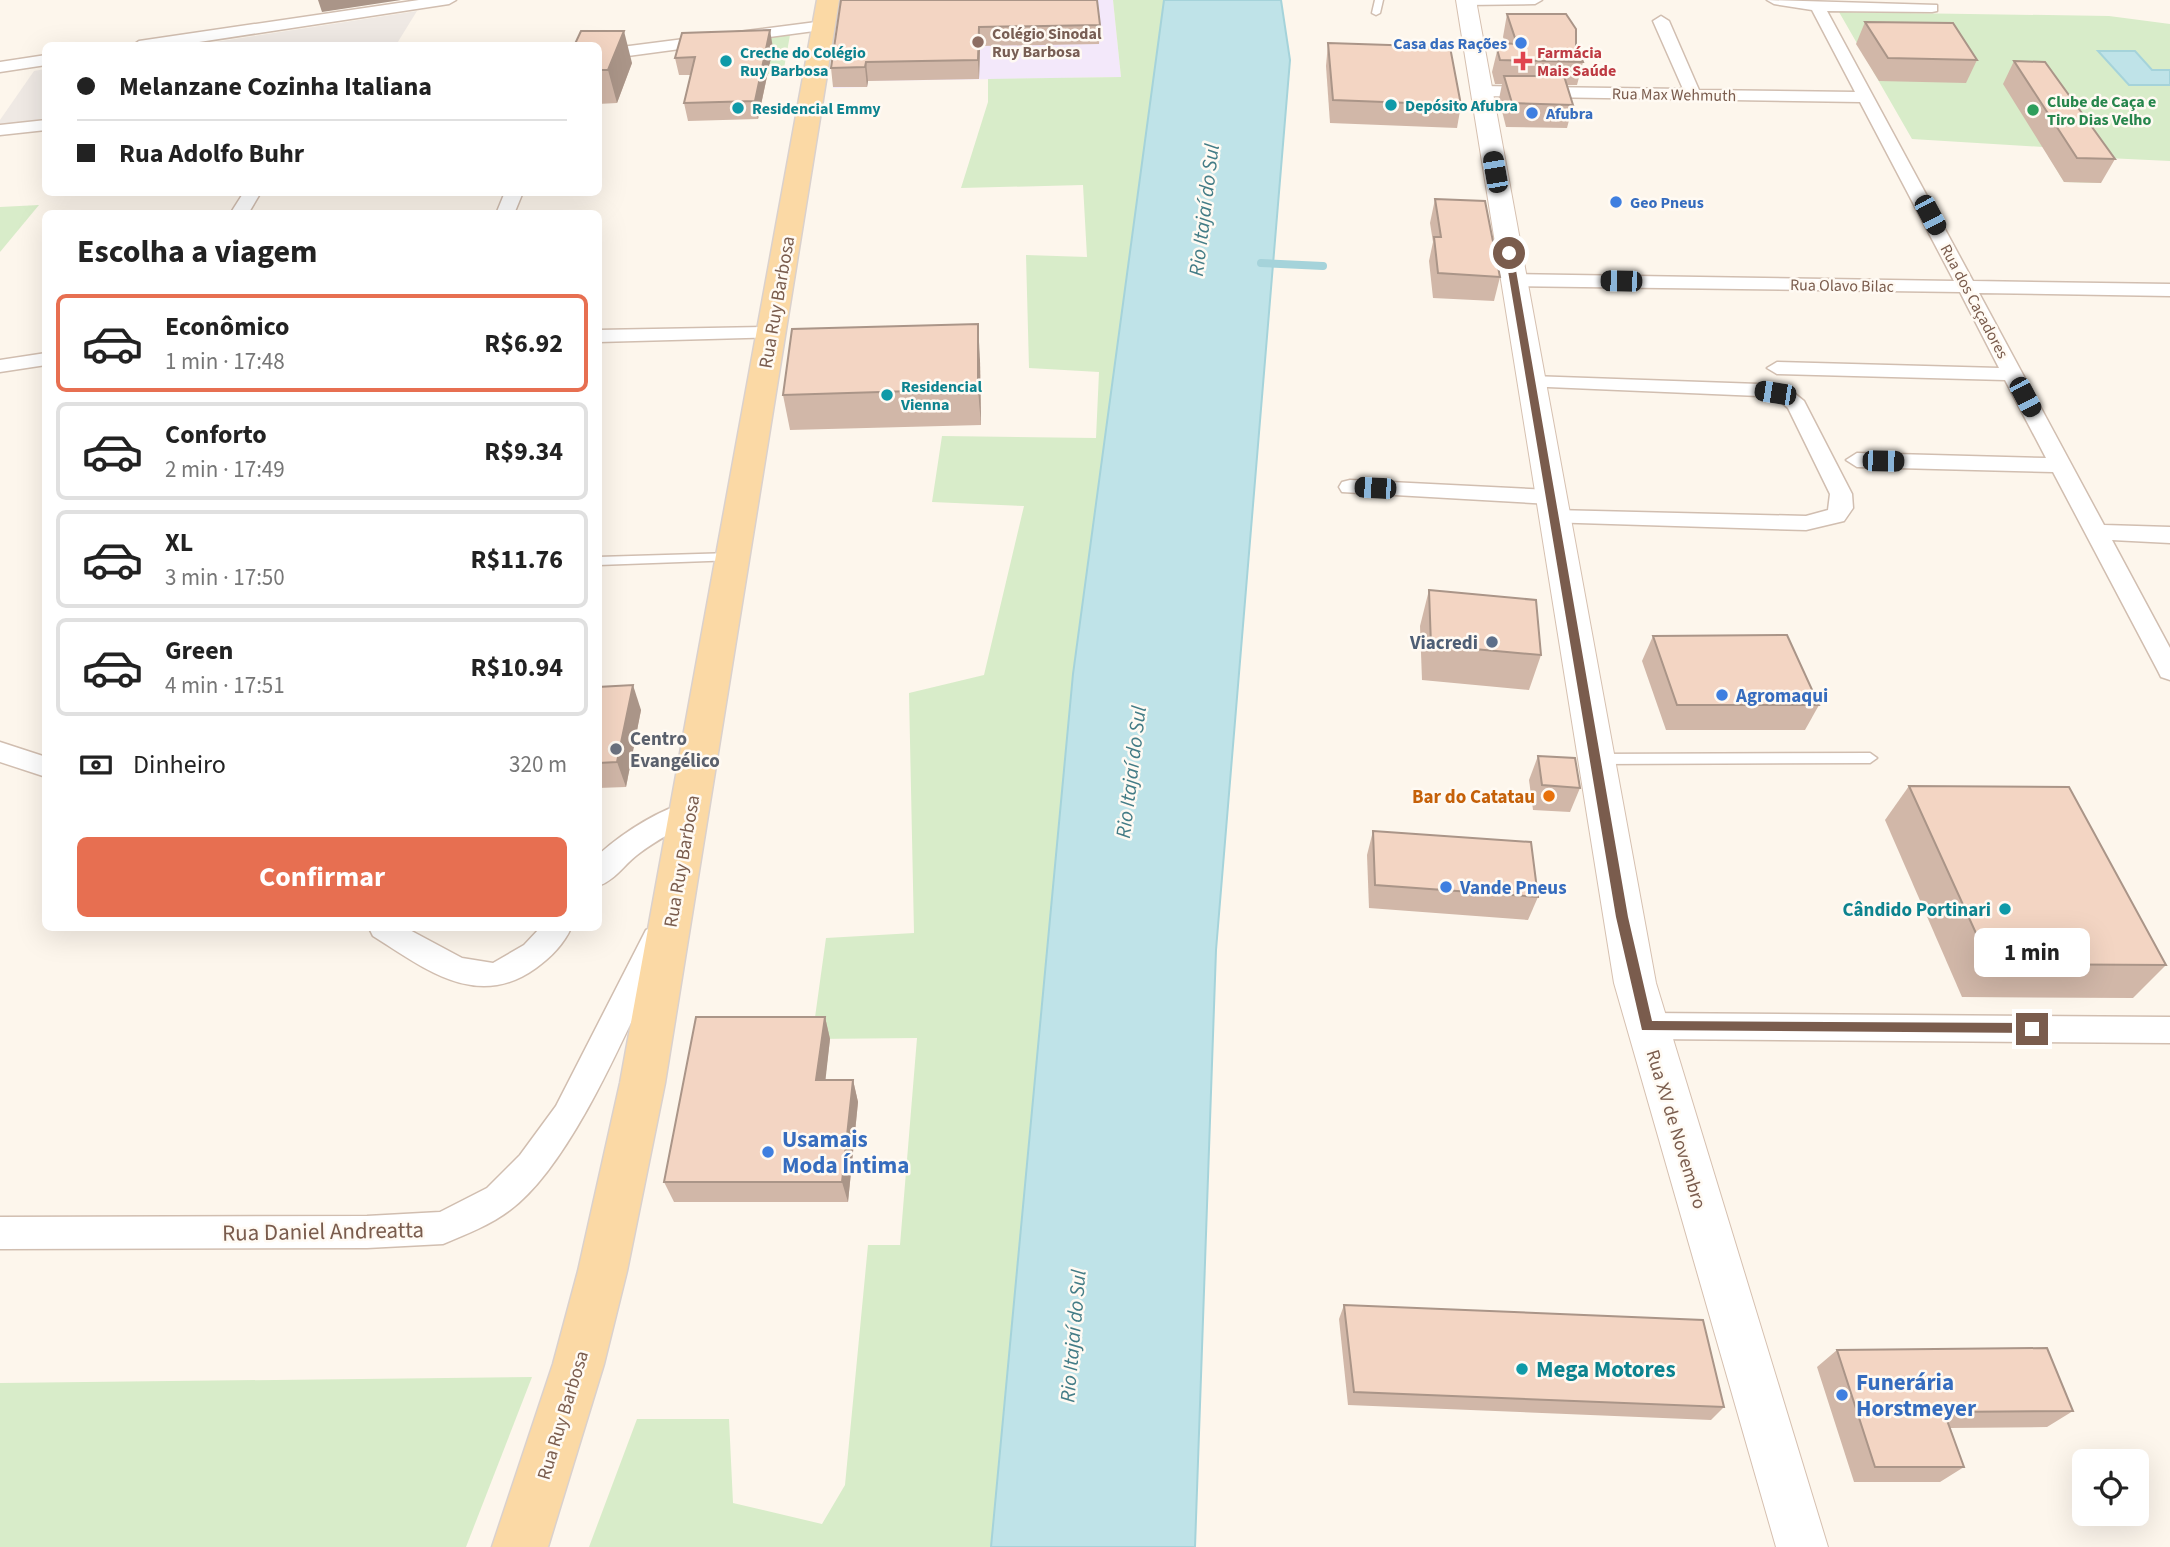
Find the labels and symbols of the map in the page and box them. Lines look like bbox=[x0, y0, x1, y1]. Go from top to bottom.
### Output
place label: Colégio Sinodal Ruy Barbosa bbox=[992, 23, 1102, 63]
place label: Casa das Rações bbox=[1393, 33, 1507, 55]
marker: Colégio Sinodal Ruy Barbosa bbox=[970, 34, 986, 50]
marker: Casa das Rações bbox=[1513, 35, 1529, 51]
place label: Creche do Colégio Ruy Barbosa bbox=[740, 42, 866, 82]
place label: Farmácia Mais Saúde bbox=[1537, 42, 1616, 82]
marker: Creche do Colégio Ruy Barbosa bbox=[718, 53, 734, 69]
marker: Farmácia Mais Saúde bbox=[1515, 53, 1531, 69]
street label: Rua Max Wehmuth bbox=[1612, 83, 1736, 107]
place label: Clube de Caça e Tiro Dias Velho bbox=[2047, 91, 2156, 131]
place label: Depósito Afubra bbox=[1405, 95, 1518, 117]
marker: Depósito Afubra bbox=[1383, 97, 1399, 113]
place label: Residencial Emmy bbox=[752, 98, 881, 120]
marker: Residencial Emmy bbox=[730, 100, 746, 116]
marker: Clube de Caça e Tiro Dias Velho bbox=[2025, 102, 2041, 118]
place label: Afubra bbox=[1545, 103, 1593, 125]
marker: Afubra bbox=[1524, 105, 1540, 121]
water label: Rio Itajaí do Sul bbox=[1181, 141, 1227, 278]
car bbox=[1482, 149, 1509, 195]
place label: Geo Pneus bbox=[1630, 192, 1704, 214]
car bbox=[1911, 192, 1950, 238]
marker: Geo Pneus bbox=[1608, 194, 1624, 210]
street label: Rua Ruy Barbosa bbox=[753, 234, 802, 371]
route start bbox=[1493, 237, 1525, 269]
street label: Rua dos Caçadores bbox=[1935, 240, 2014, 363]
car bbox=[1600, 270, 1643, 292]
street label: Rua Olavo Bilac bbox=[1790, 274, 1894, 298]
car bbox=[2006, 374, 2045, 420]
place label: Residencial Vienna bbox=[900, 376, 982, 416]
car bbox=[1753, 379, 1798, 407]
marker: Residencial Vienna bbox=[879, 387, 895, 403]
car bbox=[1862, 450, 1905, 472]
car bbox=[1354, 476, 1397, 500]
place label: Viacredi bbox=[1409, 630, 1478, 657]
marker: Viacredi bbox=[1484, 634, 1500, 650]
place label: Agromaqui bbox=[1735, 683, 1828, 710]
marker: Agromaqui bbox=[1714, 687, 1730, 703]
water label: Rio Itajaí do Sul bbox=[1108, 703, 1154, 840]
place label: Centro Evangélico bbox=[630, 726, 720, 775]
marker: Centro Evangélico bbox=[608, 741, 624, 757]
place label: Bar do Catatau bbox=[1412, 784, 1535, 811]
marker: Bar do Catatau bbox=[1541, 788, 1557, 804]
street label: Rua Ruy Barbosa bbox=[658, 793, 707, 930]
place label: Vande Pneus bbox=[1459, 875, 1567, 902]
marker: Vande Pneus bbox=[1438, 879, 1454, 895]
place label: Cândido Portinari bbox=[1842, 897, 1991, 924]
marker: Cândido Portinari bbox=[1997, 901, 2013, 917]
callout: 1 min bbox=[1974, 928, 2090, 976]
route end bbox=[2016, 1013, 2048, 1045]
street label: Rua XV de Novembro bbox=[1638, 1046, 1713, 1212]
place label: Usamais Moda Íntima bbox=[782, 1123, 909, 1182]
marker: Usamais Moda Íntima bbox=[760, 1144, 776, 1160]
street label: Rua Daniel Andreatta bbox=[222, 1213, 424, 1250]
water label: Rio Itajaí do Sul bbox=[1052, 1268, 1094, 1404]
street label: Rua Ruy Barbosa bbox=[531, 1347, 596, 1483]
place label: Mega Motores bbox=[1536, 1353, 1676, 1386]
marker: Mega Motores bbox=[1514, 1361, 1530, 1377]
place label: Funerária Horstmeyer bbox=[1856, 1366, 1977, 1425]
marker: Funerária Horstmeyer bbox=[1834, 1387, 1850, 1403]

